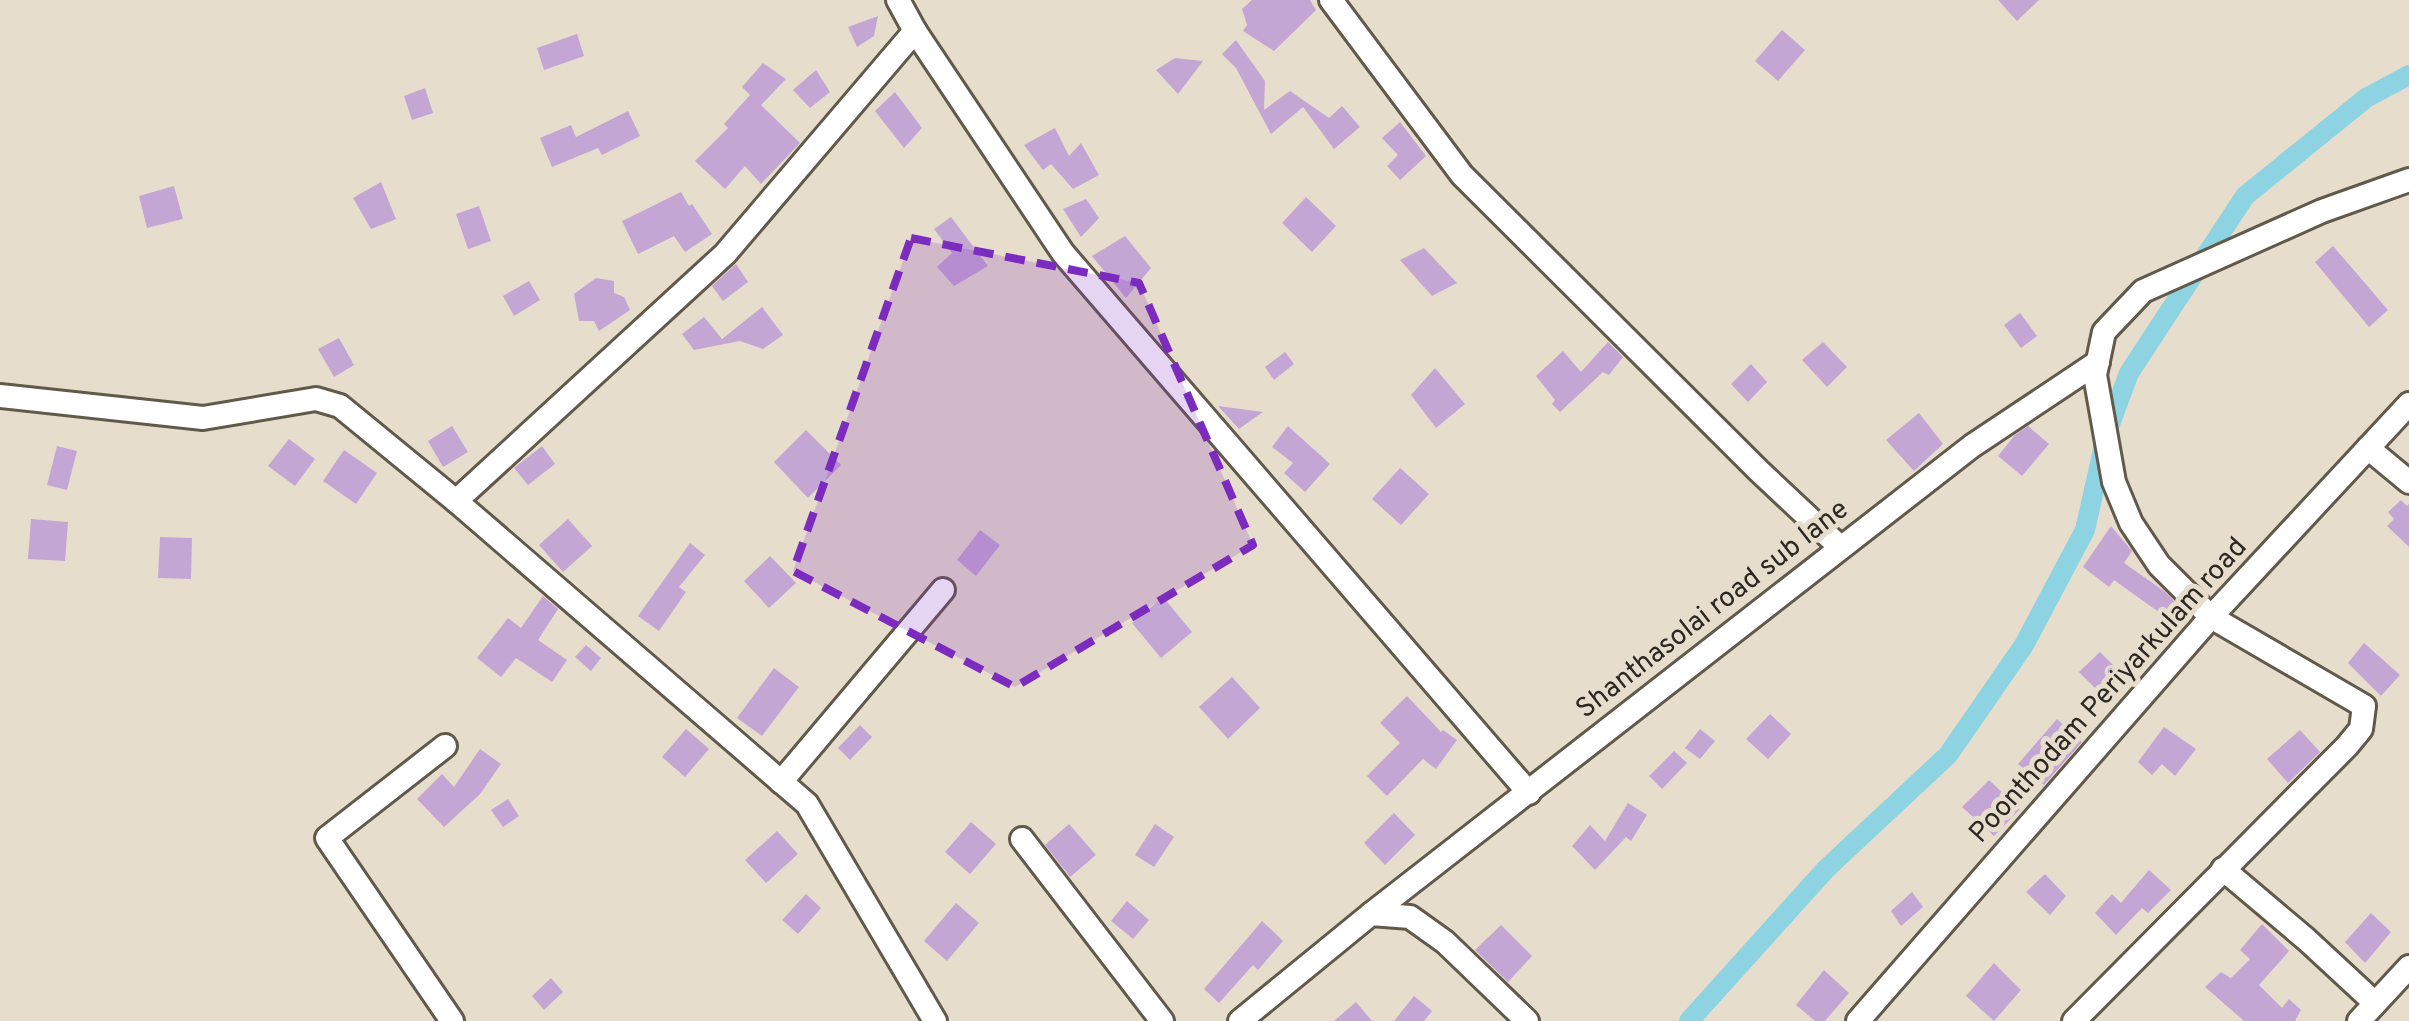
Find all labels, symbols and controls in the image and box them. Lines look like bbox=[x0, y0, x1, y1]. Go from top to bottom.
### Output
street label: Shanthasolai road sub lane bbox=[1569, 492, 1857, 728]
street label: Poonthodam Periyarkulam road bbox=[1962, 531, 2256, 851]

